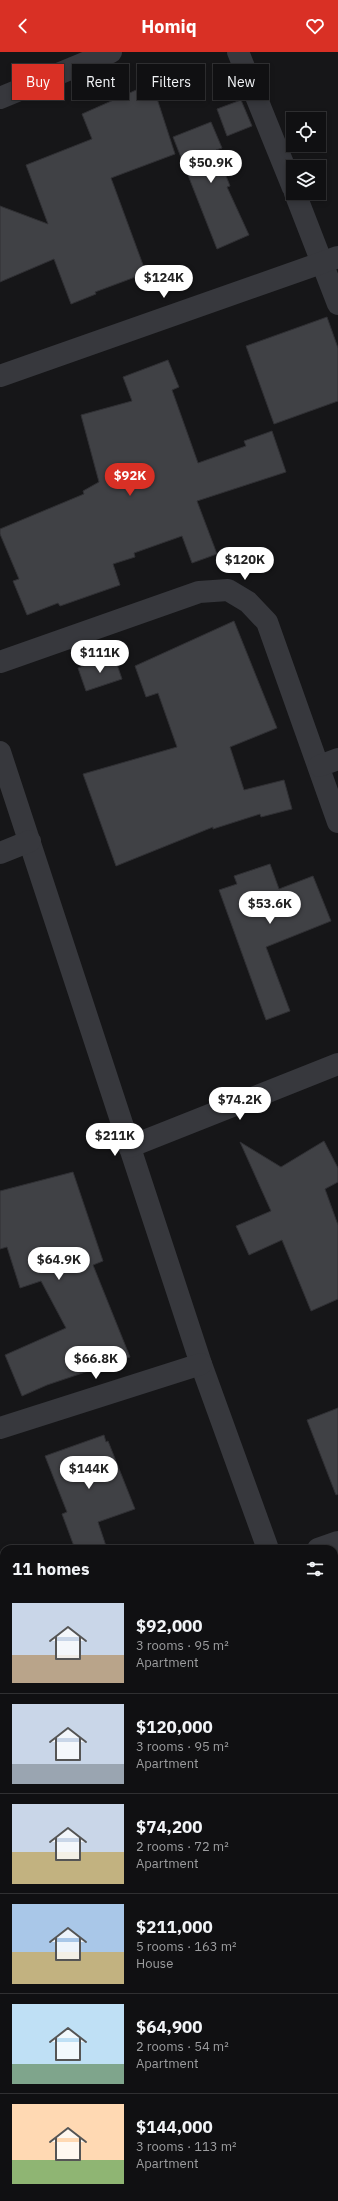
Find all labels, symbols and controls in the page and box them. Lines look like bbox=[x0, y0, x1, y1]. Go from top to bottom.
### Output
icon: back bbox=[12, 15, 34, 37]
text: Homiq bbox=[141, 15, 197, 38]
icon: heart bbox=[304, 15, 326, 37]
chip: Buy bbox=[12, 64, 64, 100]
chip: Rent bbox=[72, 64, 129, 100]
chip: Filters bbox=[137, 64, 205, 100]
chip: New bbox=[213, 64, 269, 100]
map controls bbox=[286, 112, 326, 200]
button: locate bbox=[286, 112, 326, 152]
pin: $50.9K bbox=[178, 150, 244, 184]
text: $50.9K bbox=[189, 154, 233, 171]
button: layers bbox=[286, 160, 326, 200]
pin: $124K bbox=[136, 265, 192, 299]
text: $124K bbox=[144, 269, 184, 286]
pin: $92K bbox=[106, 463, 154, 497]
text: $92K bbox=[114, 467, 146, 484]
pin: $120K bbox=[217, 547, 273, 581]
text: $120K bbox=[225, 551, 265, 568]
pin: $111K bbox=[72, 640, 128, 674]
text: $111K bbox=[80, 644, 120, 661]
pin: $53.6K bbox=[237, 891, 303, 925]
text: $53.6K bbox=[248, 895, 292, 912]
pin: $74.2K bbox=[207, 1087, 273, 1121]
text: $74.2K bbox=[218, 1091, 262, 1108]
pin: $211K bbox=[87, 1123, 143, 1157]
text: $211K bbox=[95, 1127, 135, 1144]
pin: $64.9K bbox=[26, 1247, 92, 1281]
text: $64.9K bbox=[37, 1251, 81, 1268]
pin: $66.8K bbox=[63, 1346, 129, 1380]
text: $66.8K bbox=[74, 1350, 118, 1367]
pin: $144K bbox=[61, 1456, 117, 1490]
text: $144K bbox=[69, 1460, 109, 1477]
text: 11 homes bbox=[12, 1558, 89, 1580]
icon: filters bbox=[304, 1558, 326, 1580]
text: $92,000 bbox=[136, 1615, 203, 1637]
icon: home bbox=[44, 1619, 92, 1667]
text: 3 rooms · 95 m² bbox=[136, 1637, 229, 1654]
text: Apartment bbox=[136, 1654, 199, 1671]
text: $120,000 bbox=[136, 1716, 213, 1738]
icon: home bbox=[44, 1720, 92, 1768]
text: 3 rooms · 95 m² bbox=[136, 1738, 229, 1755]
text: Apartment bbox=[136, 1755, 199, 1772]
text: $74,200 bbox=[136, 1816, 203, 1838]
icon: home bbox=[44, 1820, 92, 1868]
text: 2 rooms · 72 m² bbox=[136, 1838, 229, 1855]
text: Apartment bbox=[136, 1855, 199, 1872]
text: $211,000 bbox=[136, 1916, 213, 1938]
icon: home bbox=[44, 1920, 92, 1968]
text: 5 rooms · 163 m² bbox=[136, 1938, 237, 1955]
text: House bbox=[136, 1955, 173, 1972]
text: $64,900 bbox=[136, 2016, 203, 2038]
icon: home bbox=[44, 2020, 92, 2068]
text: 2 rooms · 54 m² bbox=[136, 2038, 229, 2055]
text: Apartment bbox=[136, 2055, 199, 2072]
text: $144,000 bbox=[136, 2116, 213, 2138]
icon: home bbox=[44, 2120, 92, 2168]
text: 3 rooms · 113 m² bbox=[136, 2138, 237, 2155]
text: Apartment bbox=[136, 2155, 199, 2172]

